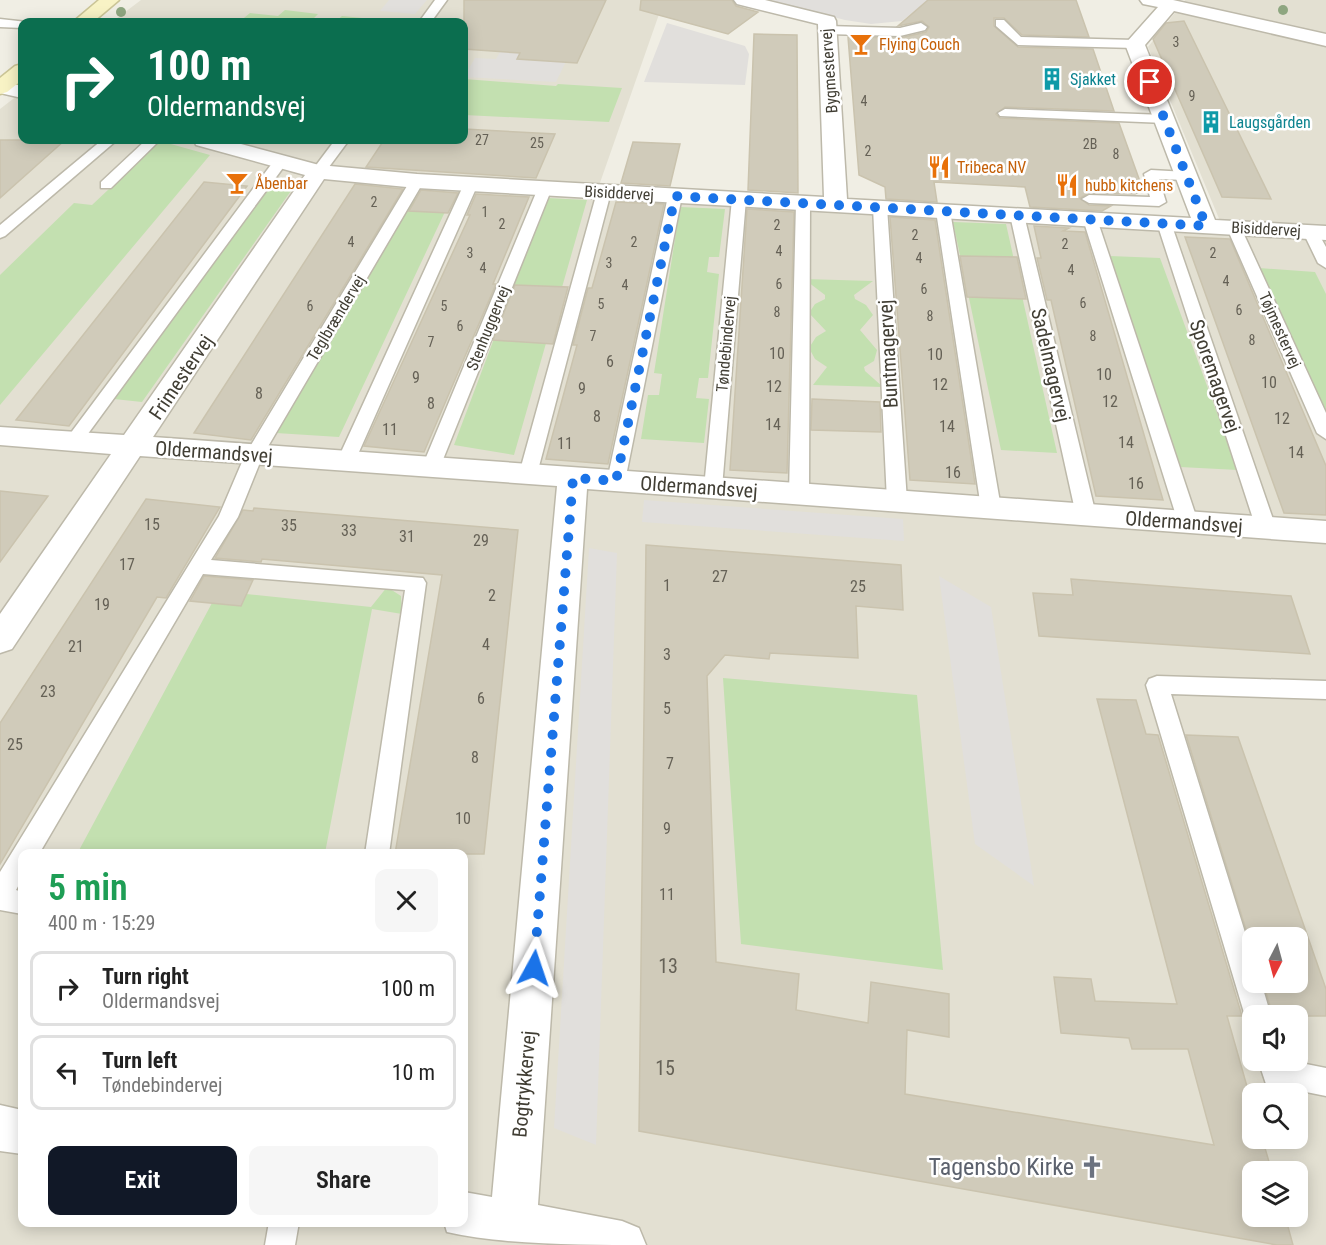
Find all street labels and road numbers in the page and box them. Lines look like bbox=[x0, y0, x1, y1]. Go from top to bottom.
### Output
street label: Bygmestervej bbox=[817, 28, 841, 114]
street label: Bisiddervej bbox=[584, 182, 654, 204]
street label: Bisiddervej bbox=[1231, 218, 1301, 240]
street label: Teglbrændervej bbox=[303, 272, 369, 364]
street label: Stenhuggervej bbox=[462, 283, 514, 373]
street label: Tøjmestervej bbox=[1255, 289, 1305, 371]
street label: Tøndebindervej bbox=[712, 295, 740, 393]
street label: Buntmagervej bbox=[873, 299, 903, 409]
street label: Sadelmagervej bbox=[1026, 306, 1076, 424]
street label: Sporemagervej bbox=[1184, 316, 1246, 436]
street label: Frimestervej bbox=[144, 330, 218, 424]
street label: Oldermandsvej bbox=[154, 436, 274, 468]
street label: Oldermandsvej bbox=[639, 471, 759, 503]
street label: Oldermandsvej bbox=[1124, 506, 1244, 538]
street label: Bogtrykkervej bbox=[507, 1030, 541, 1138]

